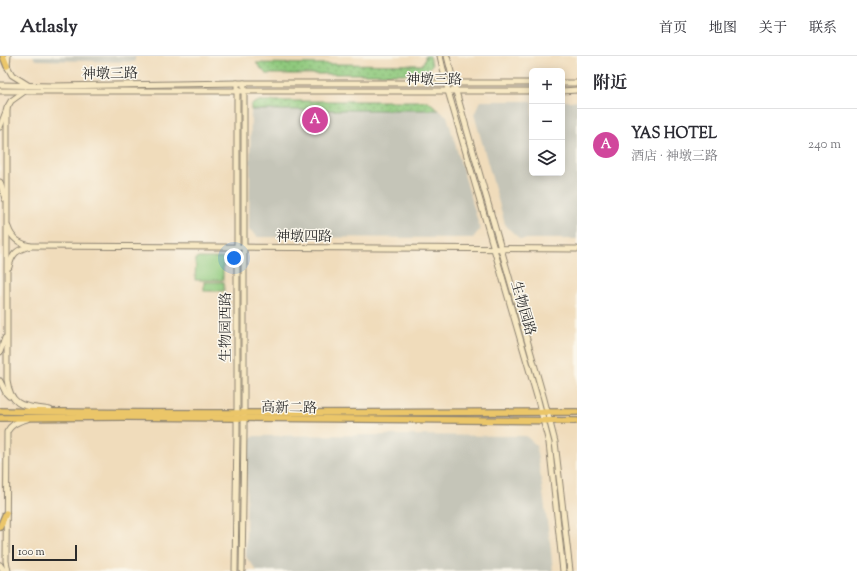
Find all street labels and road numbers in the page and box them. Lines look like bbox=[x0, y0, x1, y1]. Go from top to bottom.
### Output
street label: 神墩三路 bbox=[82, 65, 138, 85]
street label: 神墩三路 bbox=[406, 71, 462, 91]
street label: 神墩四路 bbox=[276, 228, 332, 248]
street label: 生物园路 bbox=[505, 279, 539, 338]
street label: 生物园西路 bbox=[217, 292, 237, 362]
street label: 高新二路 bbox=[261, 399, 317, 419]

